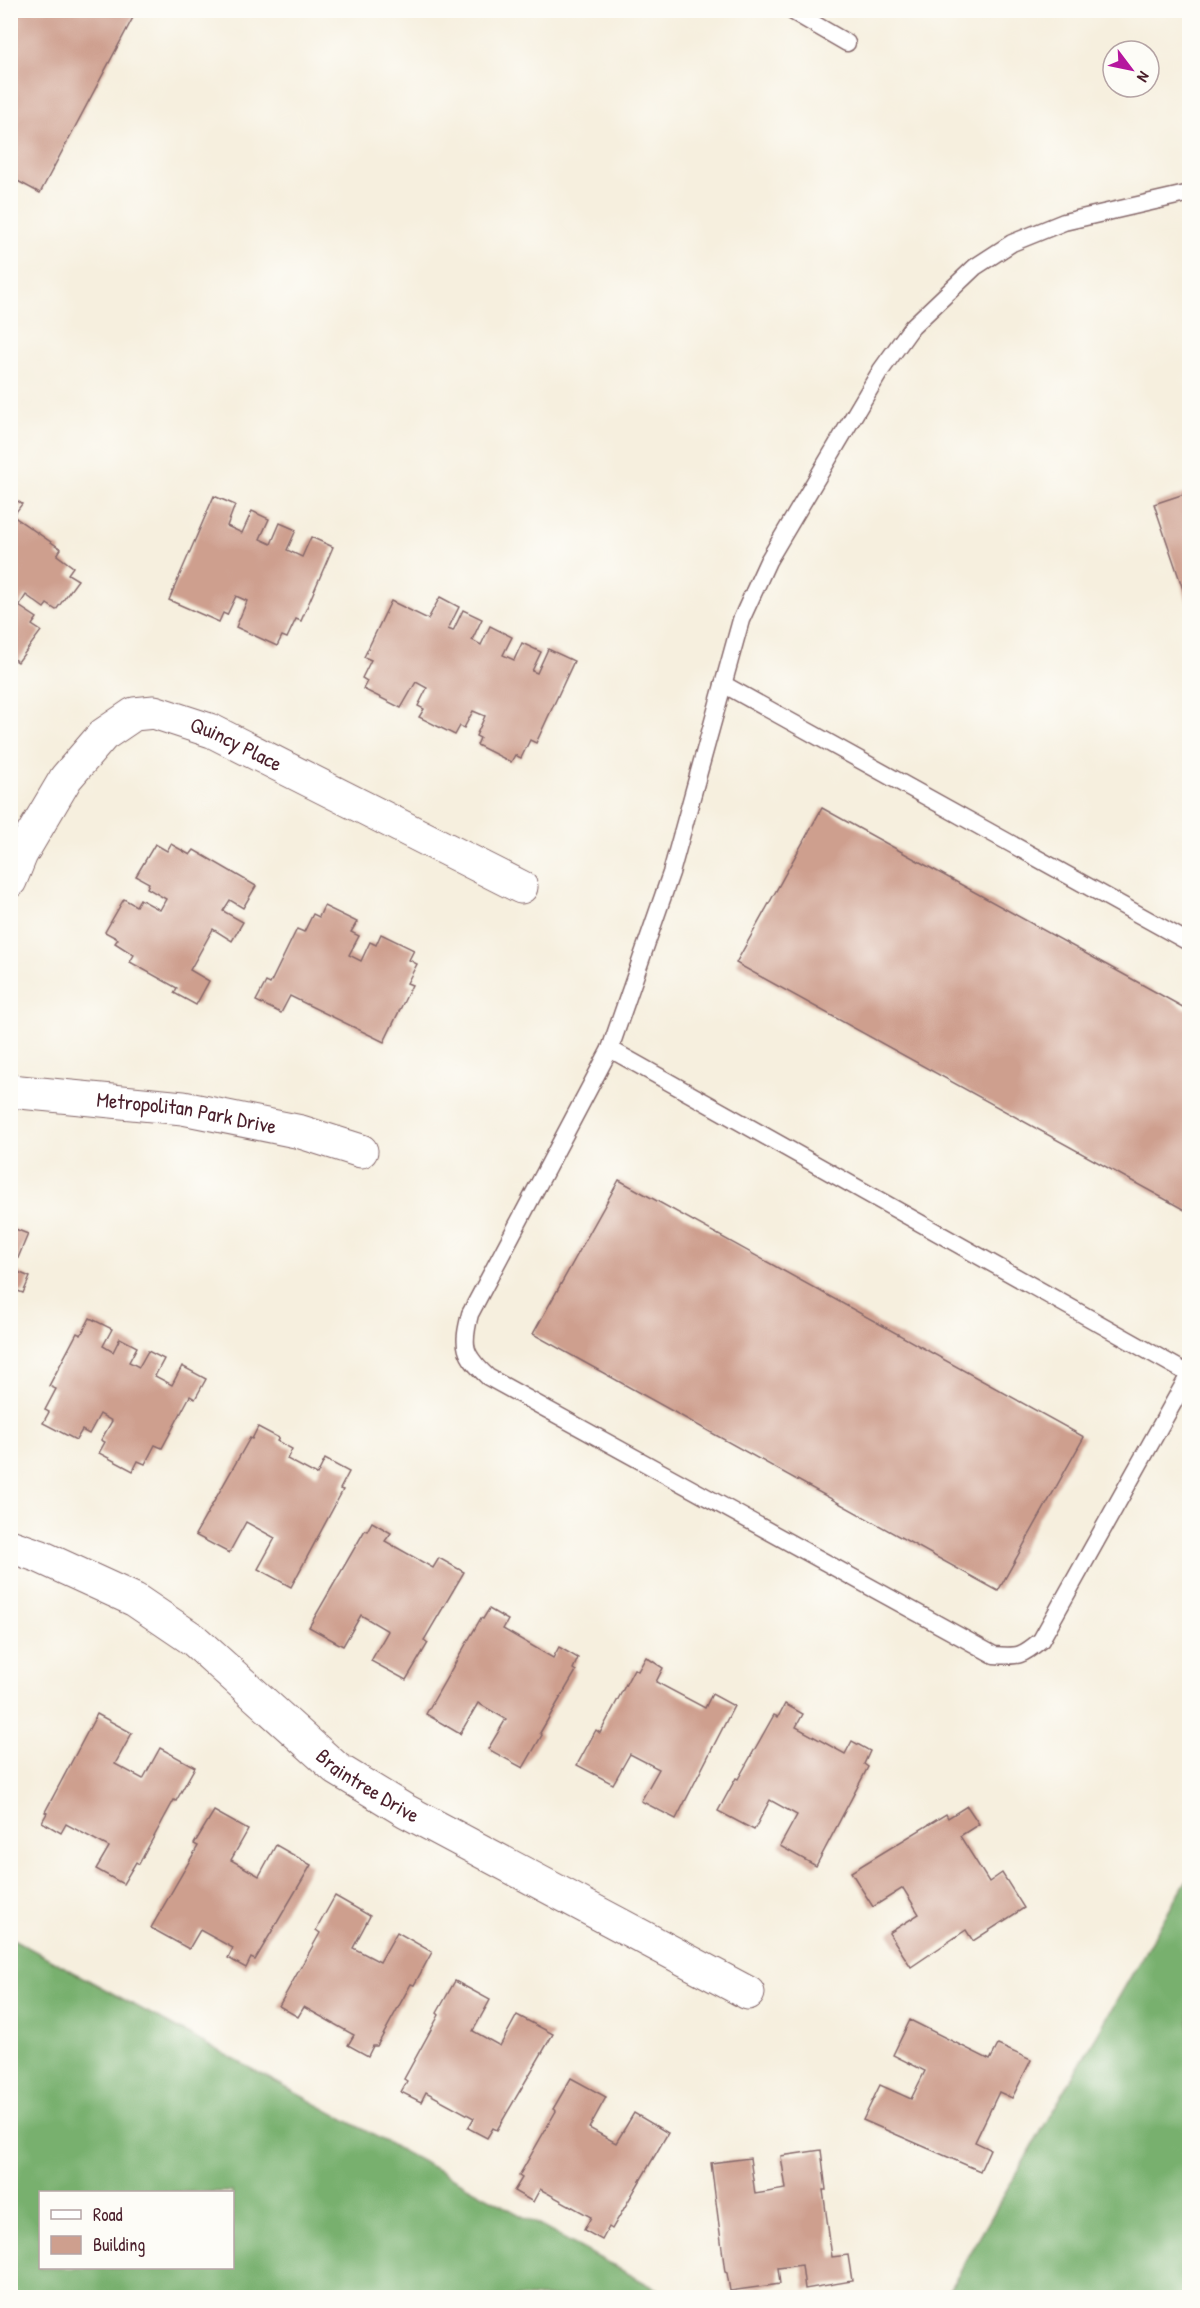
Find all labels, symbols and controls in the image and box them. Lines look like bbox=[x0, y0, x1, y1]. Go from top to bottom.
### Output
north arrow bbox=[1101, 39, 1161, 99]
text: N bbox=[1132, 68, 1155, 87]
street label: Quincy Place bbox=[187, 710, 287, 778]
street label: Metropolitan Park Drive bbox=[95, 1085, 279, 1141]
street label: Braintree Drive bbox=[310, 1742, 424, 1829]
legend bbox=[39, 2191, 234, 2269]
text: Road bbox=[93, 2202, 123, 2227]
text: Building bbox=[93, 2232, 145, 2257]

